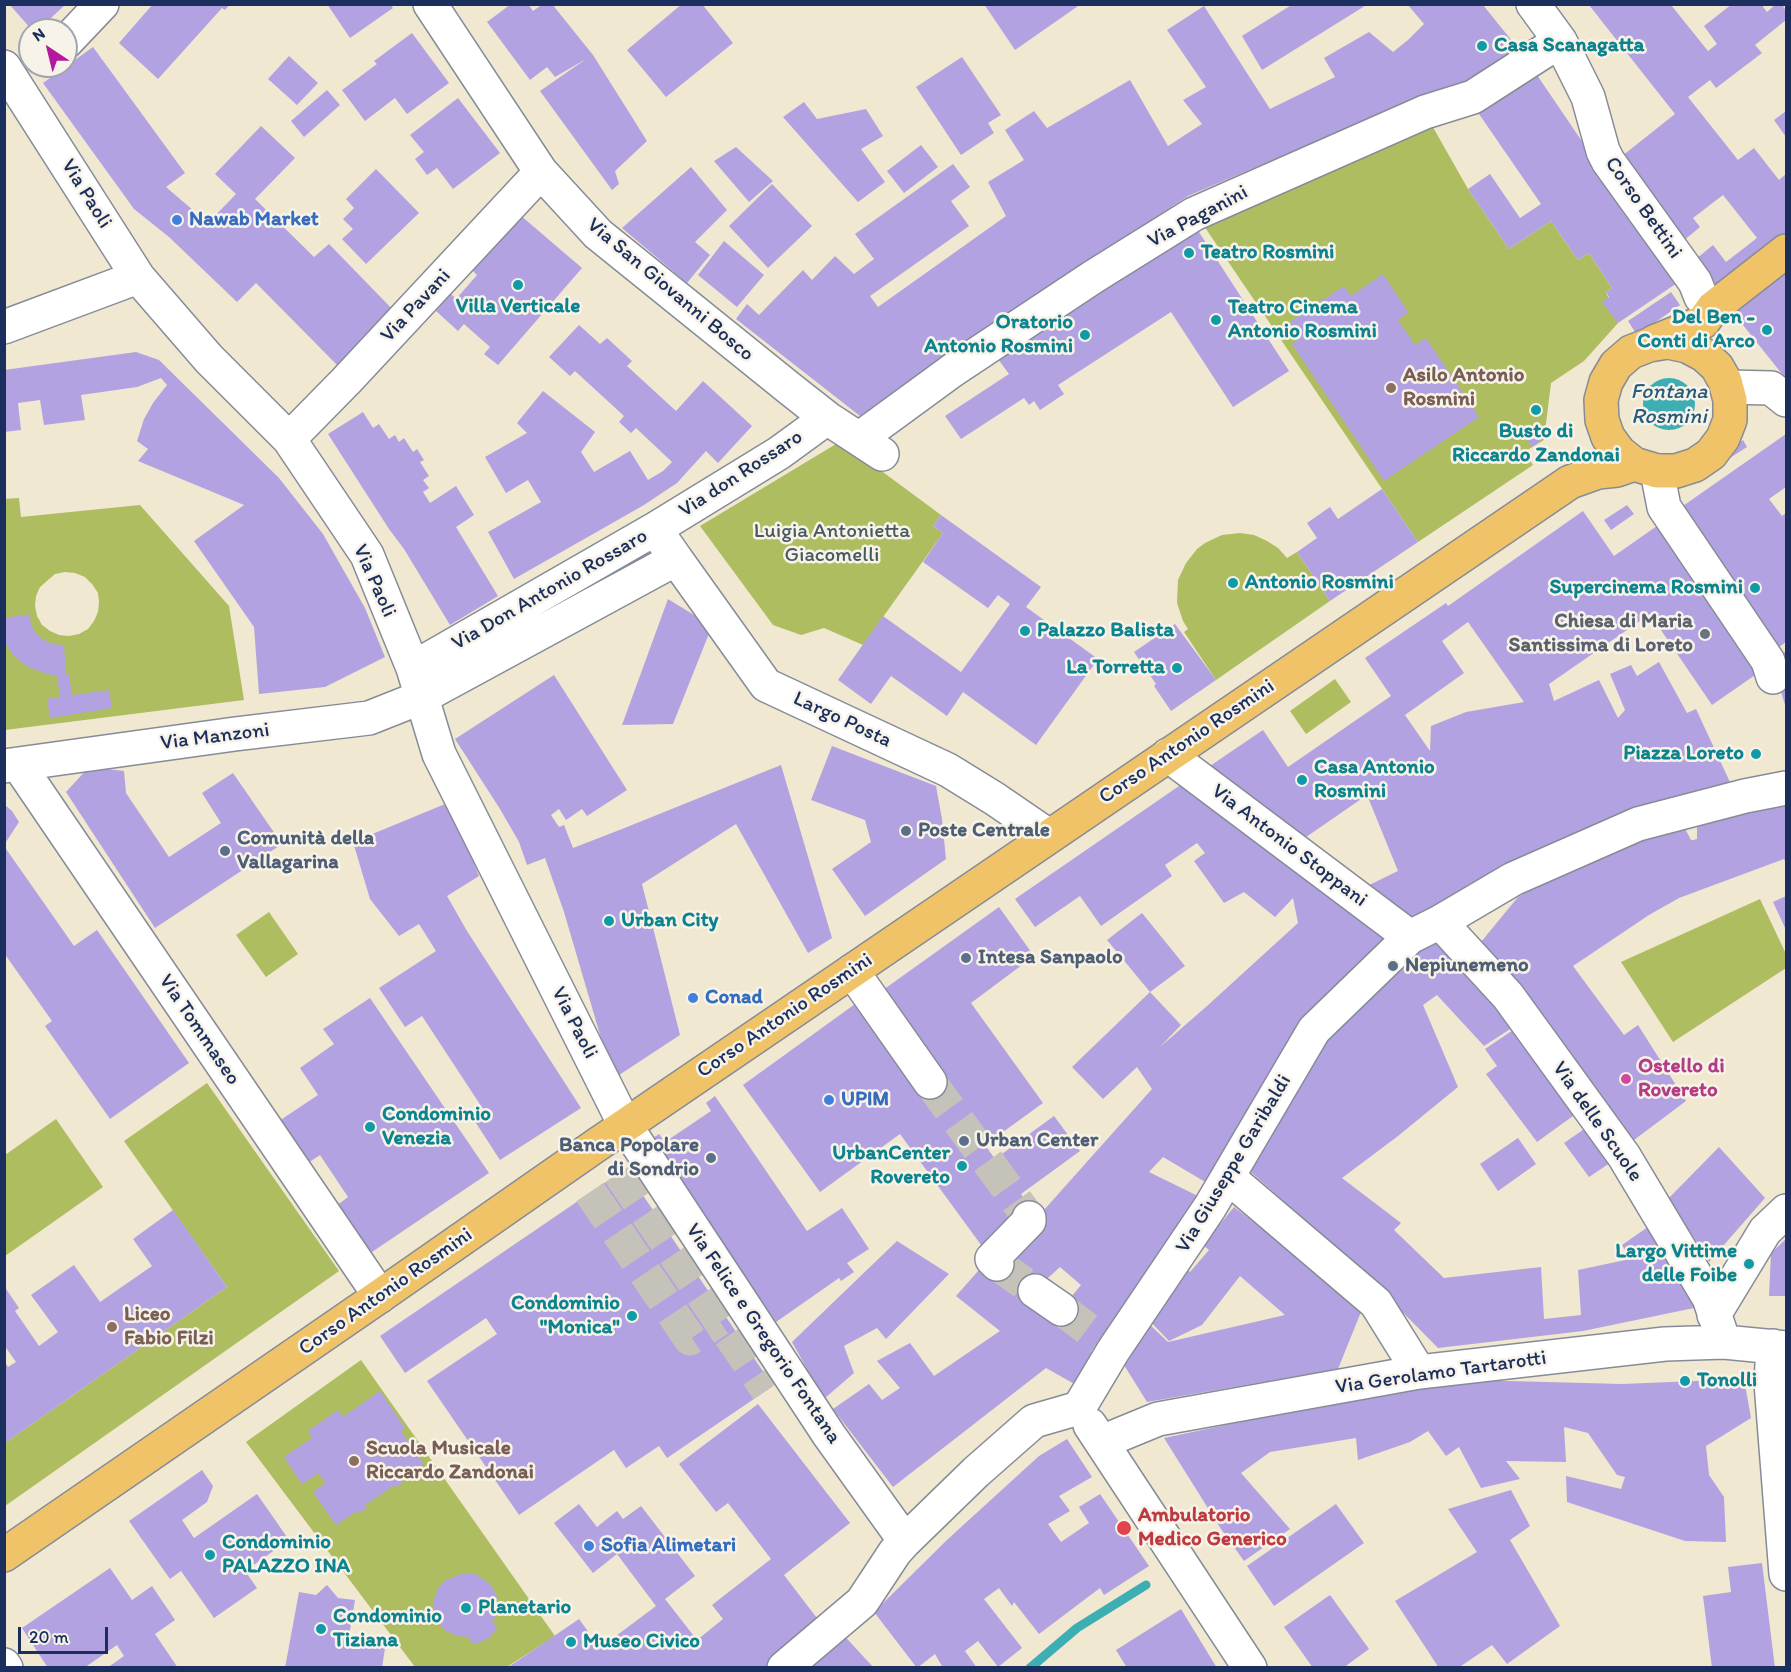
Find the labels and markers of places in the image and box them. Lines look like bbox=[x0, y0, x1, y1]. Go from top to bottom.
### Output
place label: Casa Scanagatta bbox=[1494, 33, 1645, 59]
marker: Casa Scanagatta bbox=[1475, 39, 1489, 53]
place label: Nawab Market bbox=[189, 207, 319, 233]
marker: Nawab Market bbox=[170, 213, 184, 227]
place label: Teatro Rosmini bbox=[1201, 240, 1334, 266]
marker: Teatro Rosmini bbox=[1182, 246, 1196, 260]
marker: Villa Verticale bbox=[511, 278, 525, 292]
place label: Villa Verticale bbox=[456, 294, 580, 320]
place label: Teatro Cinema Antonio Rosmini bbox=[1228, 295, 1377, 345]
place label: Del Ben - Conti di Arco bbox=[1637, 305, 1755, 355]
place label: Oratorio Antonio Rosmini bbox=[924, 310, 1073, 360]
marker: Teatro Cinema Antonio Rosmini bbox=[1209, 313, 1223, 327]
marker: Del Ben - Conti di Arco bbox=[1760, 323, 1774, 337]
marker: Oratorio Antonio Rosmini bbox=[1078, 328, 1092, 342]
place label: Asilo Antonio Rosmini bbox=[1403, 363, 1524, 413]
marker: Asilo Antonio Rosmini bbox=[1384, 381, 1398, 395]
marker: Busto di Riccardo Zandonai bbox=[1529, 403, 1543, 417]
place label: Busto di Riccardo Zandonai bbox=[1452, 419, 1620, 469]
place label: Antonio Rosmini bbox=[1245, 570, 1394, 596]
place label: Supercinema Rosmini bbox=[1549, 575, 1743, 601]
marker: Antonio Rosmini bbox=[1226, 576, 1240, 590]
marker: Supercinema Rosmini bbox=[1748, 581, 1762, 595]
place label: Chiesa di Maria Santissima di Loreto bbox=[1509, 609, 1693, 659]
place label: Palazzo Balista bbox=[1037, 618, 1174, 644]
marker: Palazzo Balista bbox=[1018, 624, 1032, 638]
marker: Chiesa di Maria Santissima di Loreto bbox=[1698, 627, 1712, 641]
place label: La Torretta bbox=[1066, 655, 1165, 681]
marker: La Torretta bbox=[1170, 661, 1184, 675]
place label: Piazza Loreto bbox=[1623, 741, 1744, 767]
marker: Piazza Loreto bbox=[1749, 747, 1763, 761]
place label: Casa Antonio Rosmini bbox=[1314, 755, 1435, 805]
marker: Casa Antonio Rosmini bbox=[1295, 773, 1309, 787]
place label: Poste Centrale bbox=[918, 818, 1050, 844]
marker: Poste Centrale bbox=[899, 824, 913, 838]
place label: Comunità della Vallagarina bbox=[237, 826, 374, 876]
marker: Comunità della Vallagarina bbox=[218, 844, 232, 858]
place label: Urban City bbox=[621, 908, 718, 934]
marker: Urban City bbox=[602, 914, 616, 928]
place label: Intesa Sanpaolo bbox=[978, 945, 1123, 971]
marker: Intesa Sanpaolo bbox=[959, 951, 973, 965]
place label: Nepiunemeno bbox=[1405, 953, 1529, 979]
marker: Nepiunemeno bbox=[1386, 959, 1400, 973]
place label: Conad bbox=[705, 985, 763, 1011]
marker: Conad bbox=[686, 991, 700, 1005]
place label: Ostello di Rovereto bbox=[1638, 1054, 1725, 1104]
marker: Ostello di Rovereto bbox=[1619, 1072, 1633, 1086]
place label: UPIM bbox=[841, 1087, 889, 1113]
marker: UPIM bbox=[822, 1093, 836, 1107]
place label: Condominio Venezia bbox=[382, 1102, 491, 1152]
marker: Condominio Venezia bbox=[363, 1120, 377, 1134]
place label: Urban Center bbox=[976, 1128, 1098, 1154]
place label: Banca Popolare di Sondrio bbox=[559, 1133, 699, 1183]
marker: Urban Center bbox=[957, 1134, 971, 1148]
place label: UrbanCenter Rovereto bbox=[832, 1141, 950, 1191]
marker: Banca Popolare di Sondrio bbox=[704, 1151, 718, 1165]
marker: UrbanCenter Rovereto bbox=[955, 1159, 969, 1173]
place label: Largo Vittime delle Foibe bbox=[1615, 1239, 1737, 1289]
marker: Largo Vittime delle Foibe bbox=[1742, 1257, 1756, 1271]
place label: Condominio "Monica" bbox=[511, 1291, 620, 1341]
place label: Liceo Fabio Filzi bbox=[124, 1302, 214, 1352]
marker: Condominio "Monica" bbox=[625, 1309, 639, 1323]
marker: Liceo Fabio Filzi bbox=[105, 1320, 119, 1334]
place label: Tonolli bbox=[1697, 1368, 1757, 1394]
marker: Tonolli bbox=[1678, 1374, 1692, 1388]
place label: Scuola Musicale Riccardo Zandonai bbox=[366, 1436, 534, 1486]
marker: Scuola Musicale Riccardo Zandonai bbox=[347, 1454, 361, 1468]
place label: Ambulatorio Medico Generico bbox=[1138, 1503, 1287, 1553]
marker: Ambulatorio Medico Generico bbox=[1115, 1519, 1133, 1537]
place label: Condominio PALAZZO INA bbox=[222, 1530, 350, 1580]
place label: Sofia Alimetari bbox=[601, 1533, 736, 1559]
marker: Sofia Alimetari bbox=[582, 1539, 596, 1553]
marker: Condominio PALAZZO INA bbox=[203, 1548, 217, 1562]
place label: Planetario bbox=[478, 1595, 571, 1621]
marker: Planetario bbox=[459, 1601, 473, 1615]
place label: Condominio Tiziana bbox=[333, 1604, 442, 1654]
marker: Condominio Tiziana bbox=[314, 1622, 328, 1636]
place label: Museo Civico bbox=[583, 1629, 700, 1655]
marker: Museo Civico bbox=[564, 1635, 578, 1649]

